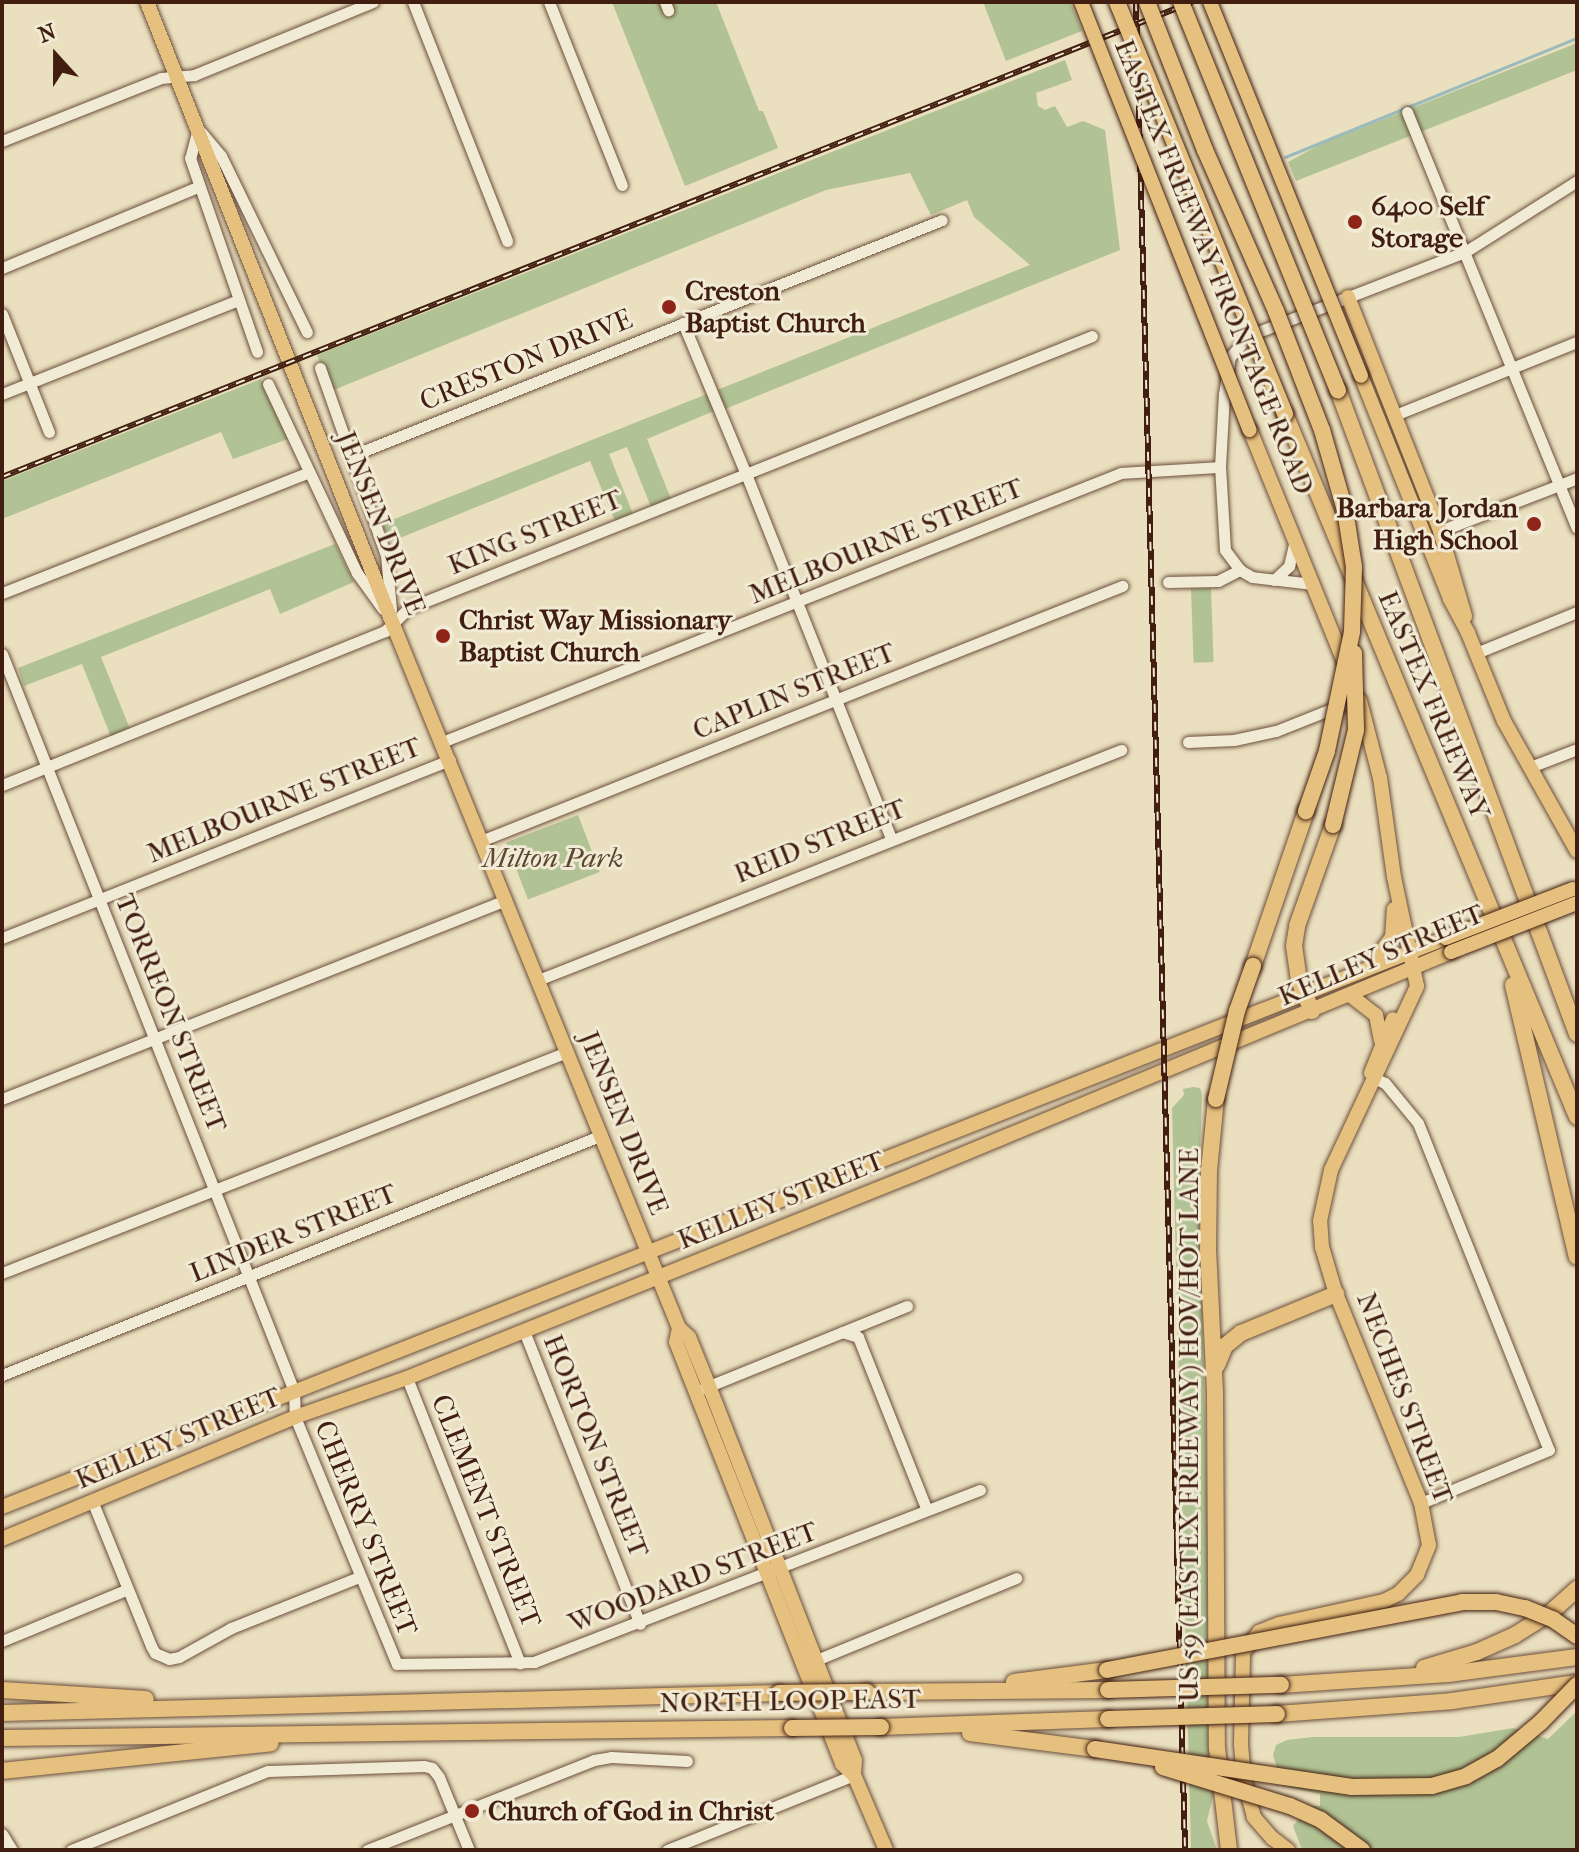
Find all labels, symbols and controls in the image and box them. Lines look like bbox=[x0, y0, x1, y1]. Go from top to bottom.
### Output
north arrow bbox=[16, 16, 96, 96]
text: N bbox=[35, 18, 60, 49]
street label: EASTEX FREEWAY FRONTAGE ROAD bbox=[1107, 35, 1321, 499]
place label: 6400 Self Storage bbox=[1371, 189, 1485, 255]
marker: 6400 Self Storage bbox=[1346, 213, 1364, 231]
place label: Creston Baptist Church bbox=[685, 274, 866, 340]
marker: Creston Baptist Church bbox=[660, 298, 678, 316]
street label: CRESTON DRIVE bbox=[415, 302, 637, 418]
street label: JENSEN DRIVE bbox=[329, 426, 433, 620]
street label: MELBOURNE STREET bbox=[744, 471, 1028, 611]
street label: KING STREET bbox=[443, 482, 627, 582]
place label: Barbara Jordan High School bbox=[1337, 491, 1518, 557]
marker: Barbara Jordan High School bbox=[1525, 515, 1543, 533]
street label: EASTEX FREEWAY bbox=[1371, 586, 1497, 824]
place label: Christ Way Missionary Baptist Church bbox=[459, 603, 732, 669]
marker: Christ Way Missionary Baptist Church bbox=[434, 627, 452, 645]
street label: CAPLIN STREET bbox=[688, 635, 900, 747]
street label: MELBOURNE STREET bbox=[142, 730, 426, 870]
street label: REID STREET bbox=[729, 791, 911, 891]
park label: Milton Park bbox=[482, 841, 624, 875]
street label: TORREON STREET bbox=[108, 889, 234, 1137]
street label: KELLEY STREET bbox=[1273, 897, 1489, 1013]
street label: JENSEN DRIVE bbox=[572, 1026, 676, 1220]
street label: KELLEY STREET bbox=[673, 1143, 889, 1257]
street label: US 59 (EASTEX FREEWAY) HOV/HOT LANE bbox=[1172, 1148, 1206, 1702]
street label: LINDER STREET bbox=[185, 1176, 401, 1290]
street label: NECHES STREET bbox=[1349, 1288, 1461, 1508]
street label: HORTON STREET bbox=[536, 1329, 656, 1563]
street label: KELLEY STREET bbox=[70, 1380, 286, 1496]
street label: CLEMENT STREET bbox=[424, 1390, 548, 1632]
street label: CHERRY STREET bbox=[308, 1416, 424, 1640]
street label: WOODARD STREET bbox=[564, 1514, 822, 1640]
street label: NORTH LOOP EAST bbox=[659, 1682, 921, 1720]
place label: Church of God in Christ bbox=[488, 1794, 774, 1828]
marker: Church of God in Christ bbox=[463, 1802, 481, 1820]

